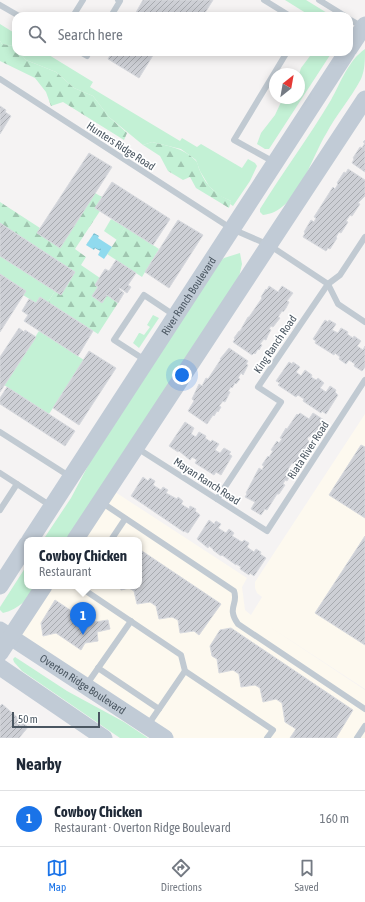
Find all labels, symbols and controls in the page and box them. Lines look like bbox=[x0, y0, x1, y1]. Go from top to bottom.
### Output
search box bbox=[12, 12, 353, 56]
icon: search bbox=[26, 23, 48, 45]
text: Search here bbox=[58, 26, 123, 43]
north arrow bbox=[269, 68, 305, 104]
street label: Hunters Ridge Road bbox=[85, 119, 157, 173]
street label: River Ranch Boulevard bbox=[159, 255, 218, 337]
street label: King Ranch Road bbox=[251, 313, 299, 375]
your location bbox=[172, 365, 192, 385]
street label: Riata River Road bbox=[285, 419, 331, 481]
street label: Mayan Ranch Road bbox=[172, 455, 242, 507]
popup bbox=[24, 537, 142, 589]
text: Cowboy Chicken bbox=[39, 547, 127, 564]
text: Restaurant bbox=[39, 564, 92, 579]
pin: 1 bbox=[70, 602, 96, 635]
street label: Overton Ridge Boulevard bbox=[38, 652, 128, 717]
scale bar bbox=[12, 710, 100, 729]
text: 50 m bbox=[18, 713, 38, 725]
text: Nearby bbox=[16, 754, 62, 774]
text: Cowboy Chicken bbox=[54, 803, 142, 820]
text: 1 bbox=[26, 811, 32, 826]
text: 160 m bbox=[320, 811, 349, 826]
text: Restaurant · Overton Ridge Boulevard bbox=[54, 820, 231, 835]
tab: Map bbox=[46, 857, 68, 893]
tab: Directions bbox=[161, 857, 202, 893]
tab: Saved bbox=[294, 857, 319, 893]

